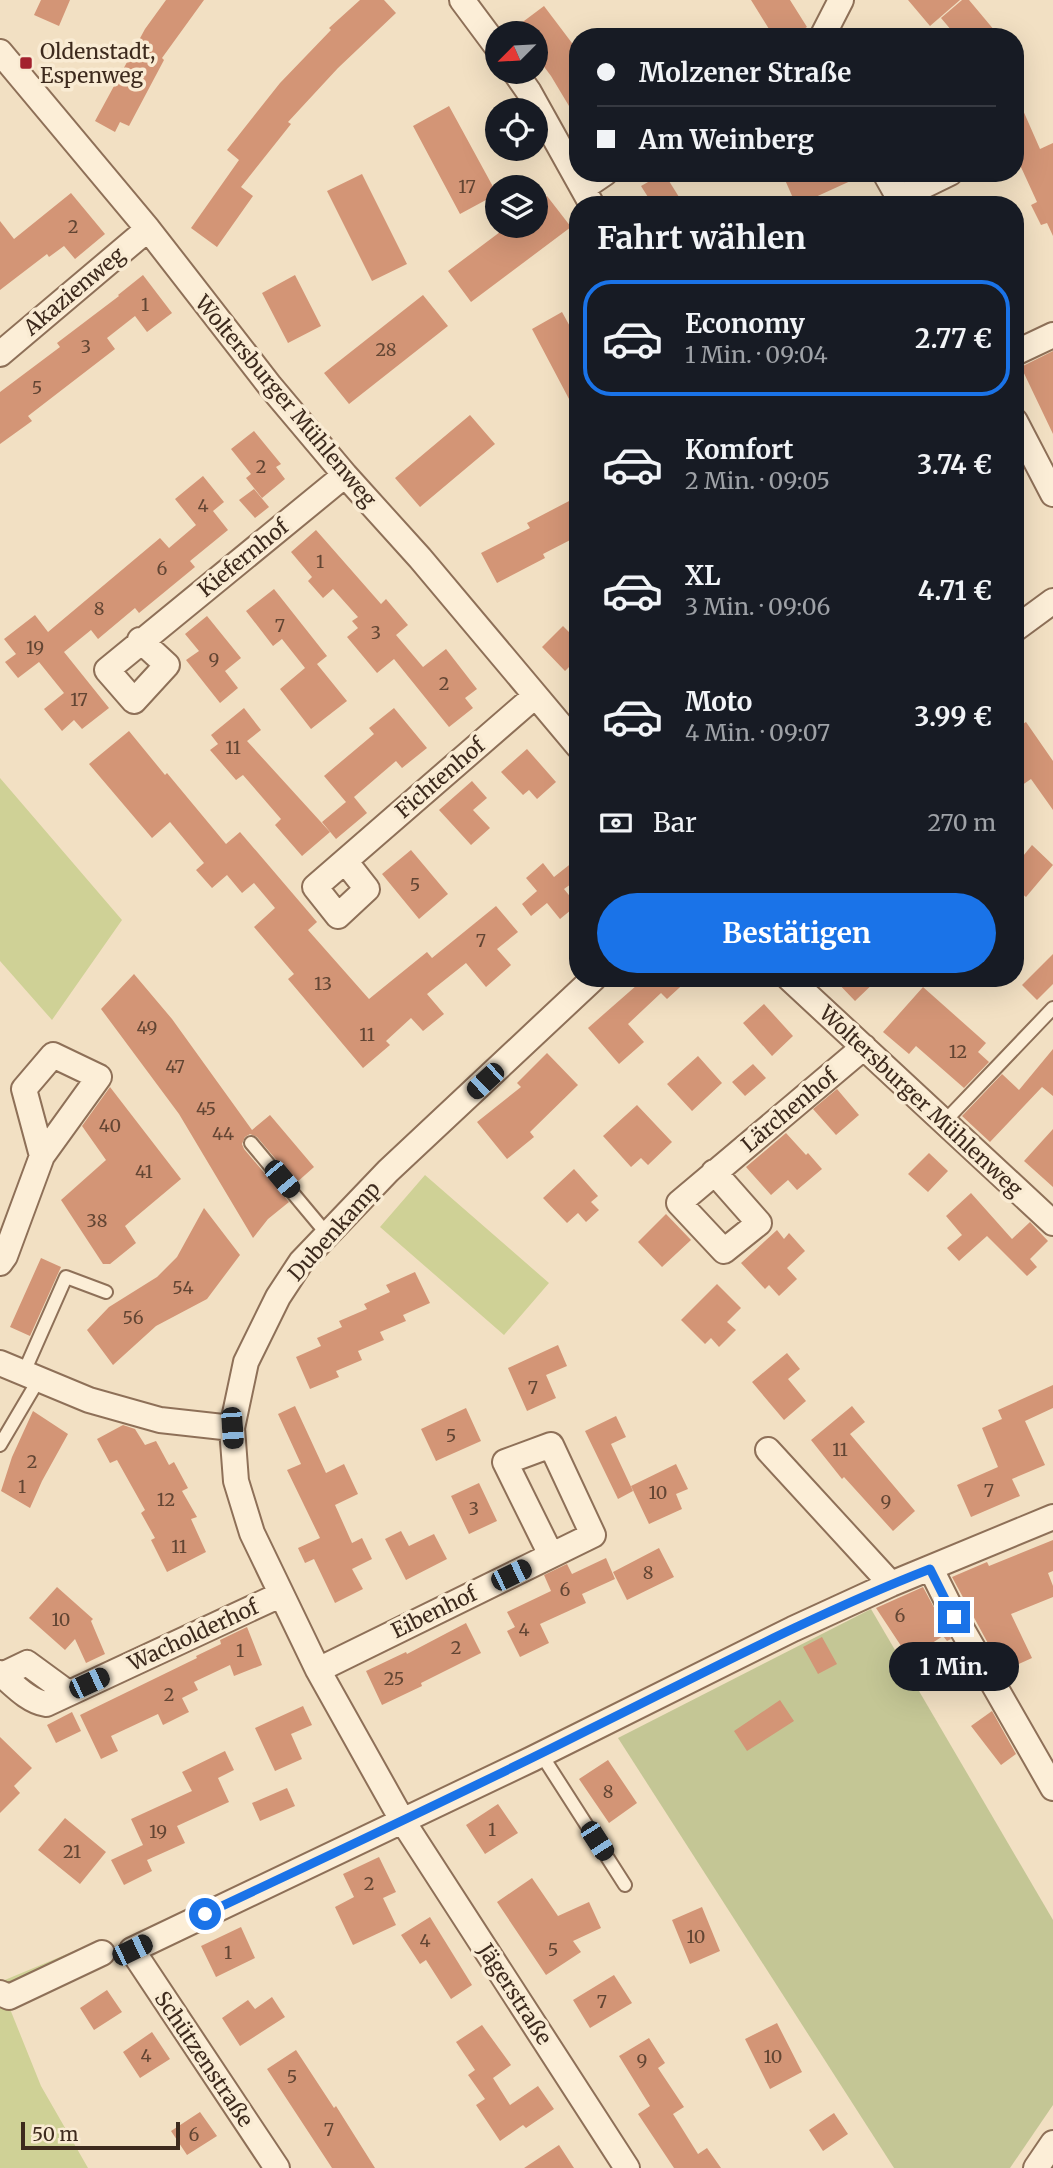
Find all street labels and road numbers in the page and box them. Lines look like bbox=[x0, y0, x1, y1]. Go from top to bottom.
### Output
street label: Akazienweg bbox=[17, 241, 130, 342]
street label: Woltersburger Mühlenweg bbox=[189, 289, 383, 513]
street label: Kiefernhof bbox=[192, 513, 295, 603]
street label: Fichtenhof bbox=[390, 731, 491, 824]
street label: Woltersburger Mühlenweg bbox=[813, 999, 1029, 1203]
street label: Lärchenhof bbox=[736, 1062, 843, 1158]
street label: Dubenkamp bbox=[282, 1176, 386, 1286]
street label: Eibenhof bbox=[387, 1579, 482, 1644]
street label: Wacholderhof bbox=[123, 1593, 263, 1677]
street label: Jägerstraße bbox=[472, 1937, 558, 2050]
street label: Schützenstraße bbox=[149, 1986, 259, 2132]

